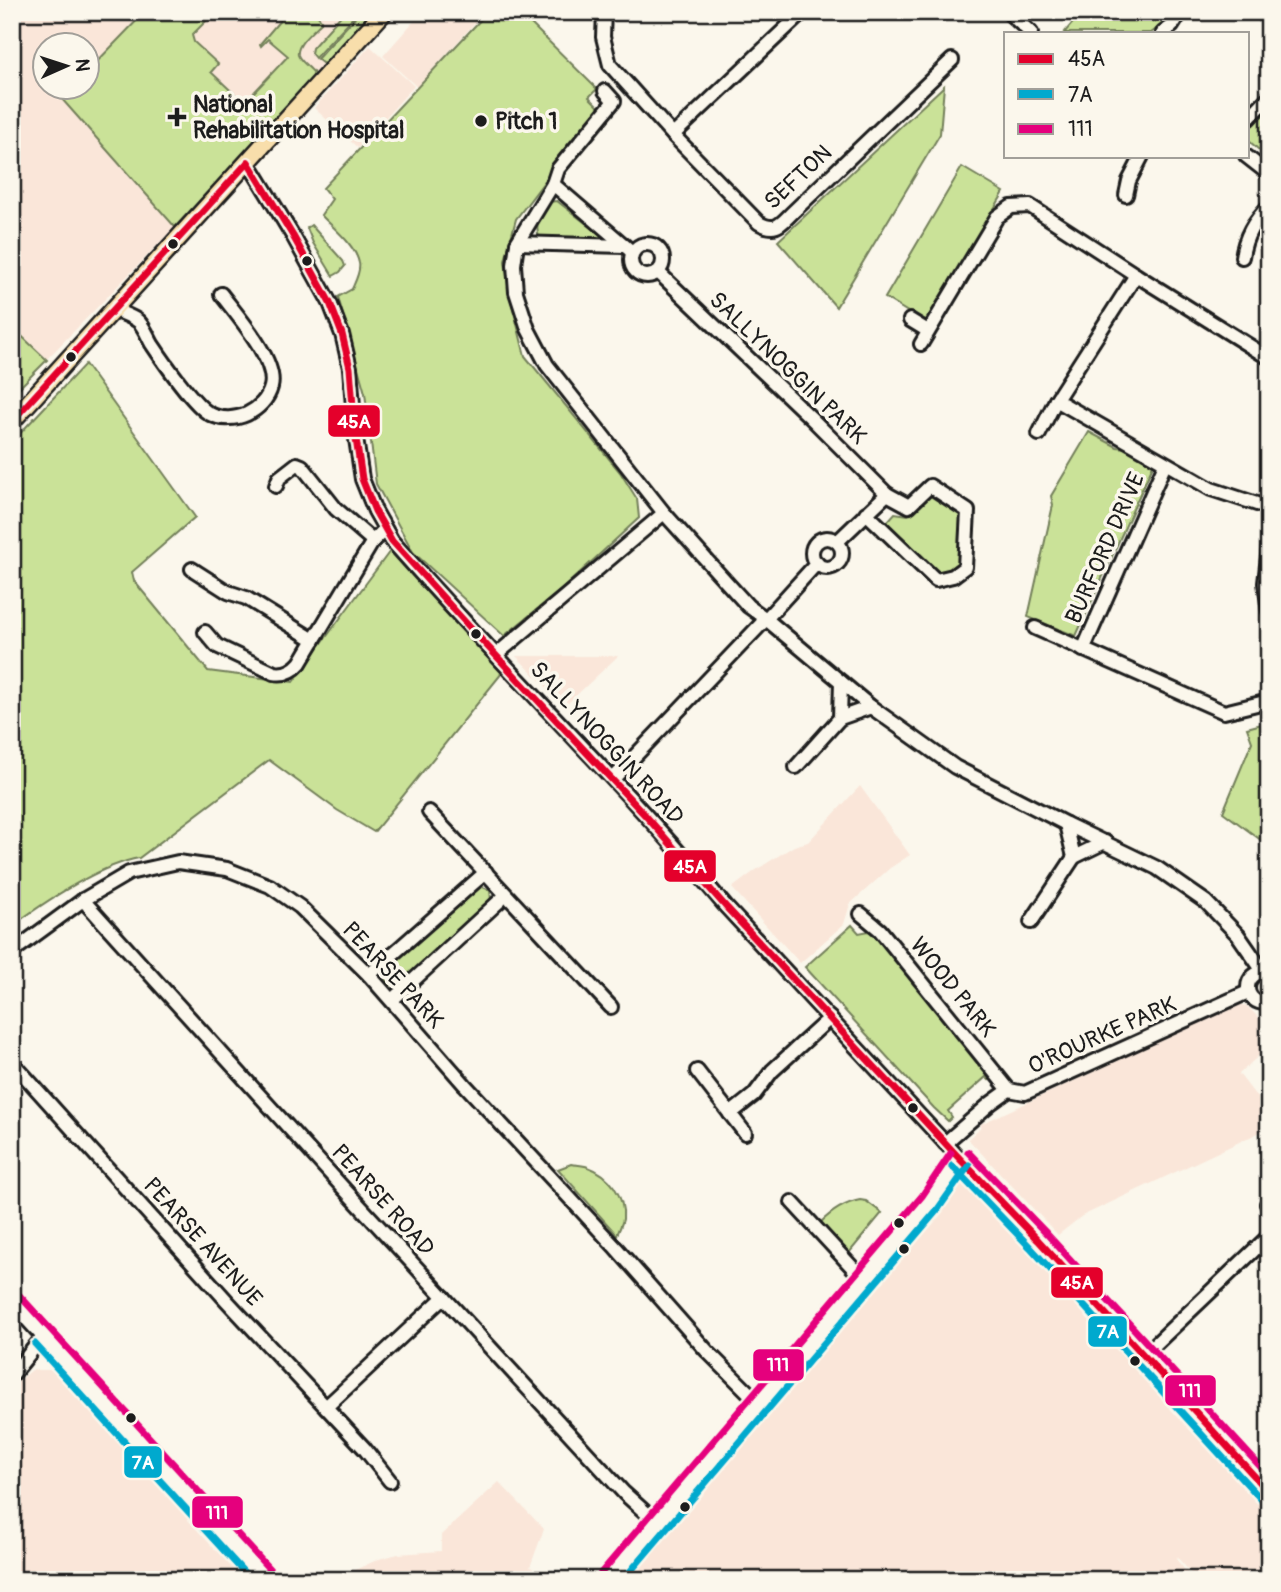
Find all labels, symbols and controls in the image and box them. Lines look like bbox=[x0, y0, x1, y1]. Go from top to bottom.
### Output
north arrow bbox=[32, 32, 102, 102]
legend bbox=[1004, 32, 1250, 158]
text: 45A bbox=[1068, 46, 1105, 73]
text: N bbox=[70, 58, 94, 72]
text: 7A bbox=[1068, 82, 1093, 109]
place label: National Rehabilitation Hospital bbox=[193, 90, 404, 145]
marker: National Rehabilitation Hospital bbox=[167, 107, 187, 127]
place label: Pitch 1 bbox=[495, 107, 558, 136]
marker: Pitch 1 bbox=[473, 113, 489, 129]
text: 111 bbox=[1068, 116, 1093, 143]
street label: SEFTON bbox=[758, 138, 838, 216]
unlabelled marker bbox=[166, 237, 180, 251]
unlabelled marker bbox=[300, 254, 314, 268]
street label: SALLYNOGGIN PARK bbox=[703, 285, 873, 451]
unlabelled marker bbox=[64, 350, 78, 364]
line badge: 45A bbox=[327, 404, 381, 438]
text: 45A bbox=[337, 410, 371, 434]
street label: BURFORD DRIVE bbox=[1059, 468, 1151, 628]
unlabelled marker bbox=[469, 627, 483, 641]
street label: SALLYNOGGIN ROAD bbox=[524, 655, 690, 831]
line badge: 45A bbox=[663, 849, 717, 883]
text: 45A bbox=[673, 855, 707, 879]
street label: PEARSE PARK bbox=[336, 916, 450, 1035]
street label: WOOD PARK bbox=[904, 931, 1002, 1043]
street label: O'ROURKE PARK bbox=[1024, 989, 1181, 1081]
unlabelled marker bbox=[906, 1101, 920, 1115]
street label: PEARSE ROAD bbox=[325, 1138, 441, 1262]
street label: PEARSE AVENUE bbox=[137, 1171, 269, 1313]
unlabelled marker bbox=[892, 1216, 906, 1230]
unlabelled marker bbox=[897, 1242, 911, 1256]
line badge: 45A bbox=[1050, 1266, 1104, 1299]
text: 45A bbox=[1060, 1271, 1094, 1295]
line badge: 7A bbox=[1087, 1315, 1128, 1348]
text: 7A bbox=[1097, 1320, 1120, 1344]
line badge: 111 bbox=[752, 1348, 805, 1382]
text: 111 bbox=[767, 1353, 789, 1377]
unlabelled marker bbox=[1128, 1354, 1142, 1368]
line badge: 111 bbox=[1164, 1374, 1217, 1407]
text: 111 bbox=[1179, 1379, 1201, 1403]
unlabelled marker bbox=[124, 1411, 138, 1425]
line badge: 7A bbox=[123, 1445, 163, 1479]
text: 7A bbox=[132, 1451, 155, 1475]
line badge: 111 bbox=[191, 1495, 244, 1529]
unlabelled marker bbox=[678, 1500, 692, 1514]
text: 111 bbox=[206, 1501, 228, 1525]

